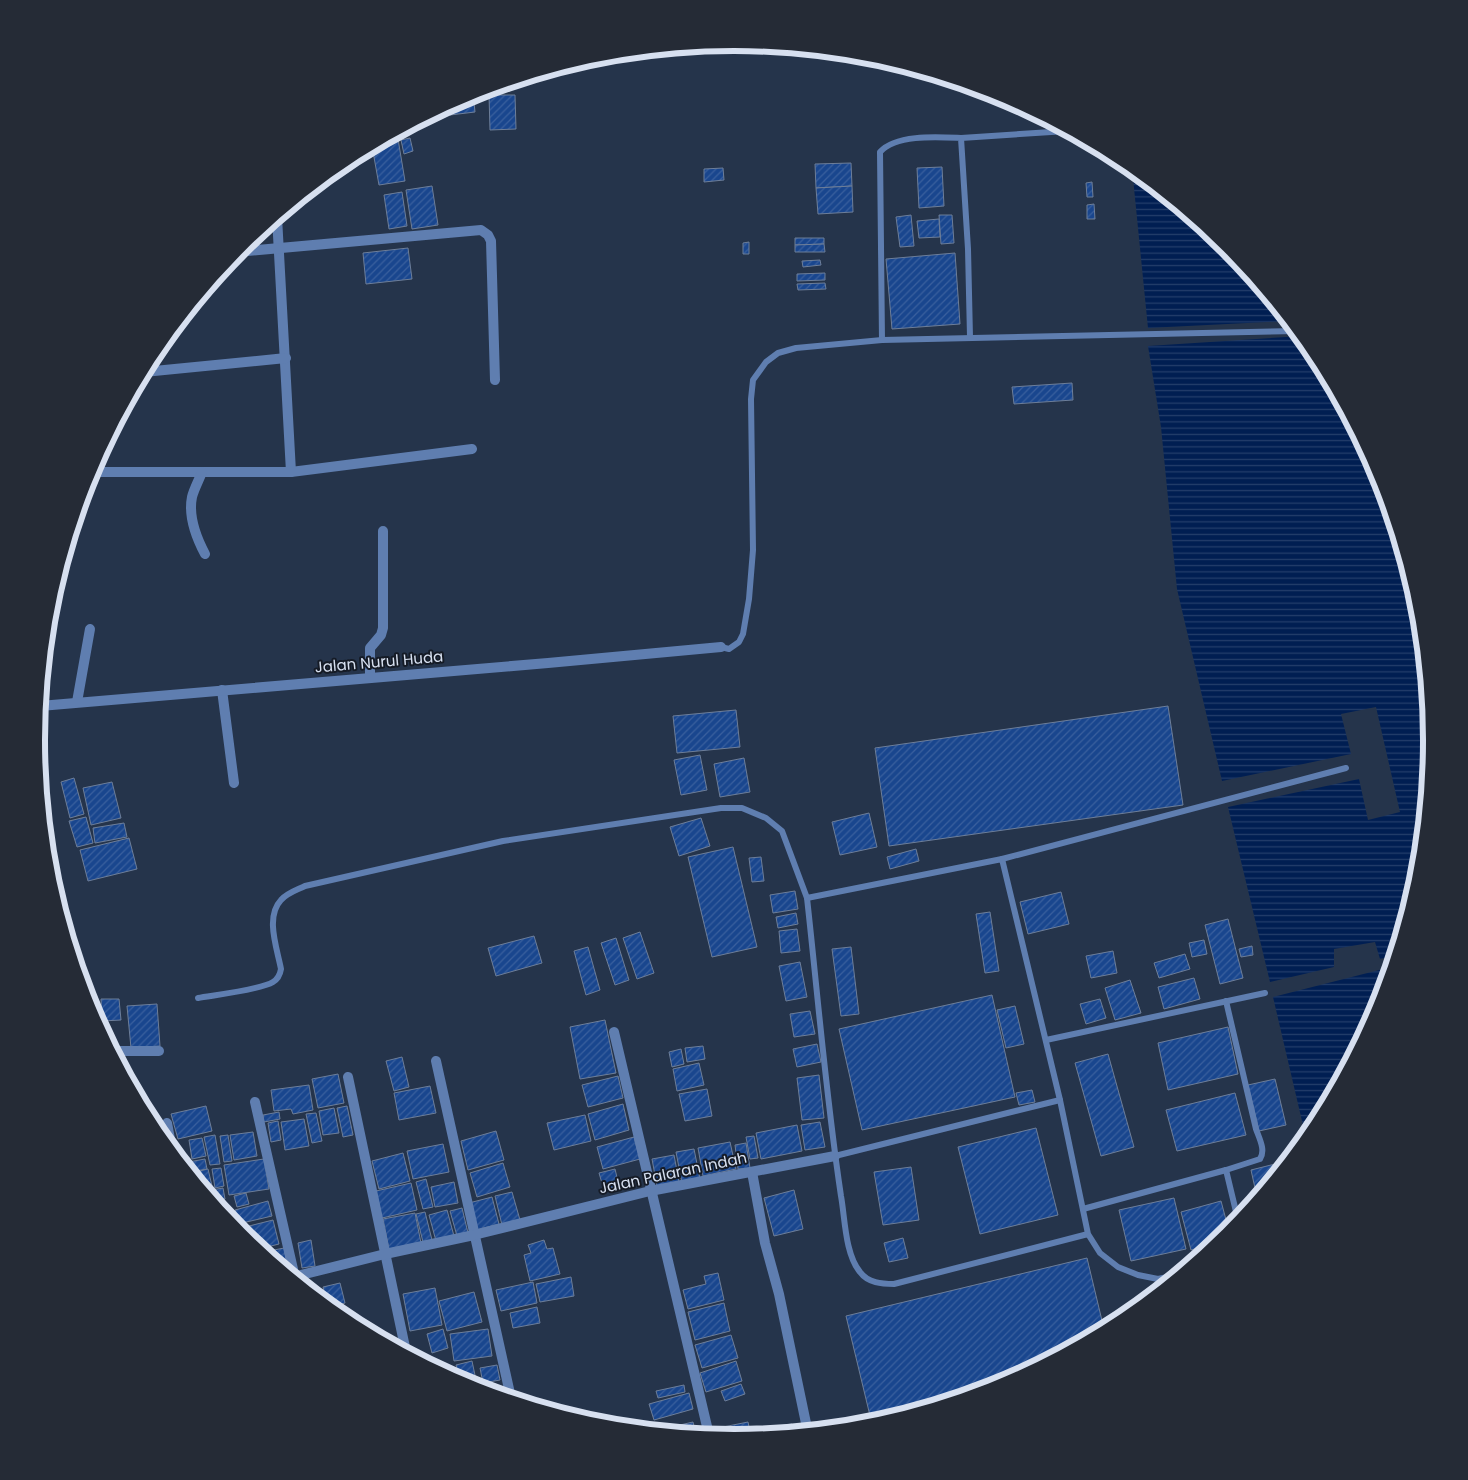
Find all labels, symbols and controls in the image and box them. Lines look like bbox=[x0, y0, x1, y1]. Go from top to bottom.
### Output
street label: Jalan Nurul Huda bbox=[314, 645, 444, 678]
street label: Jalan Palaran Indah bbox=[597, 1147, 749, 1198]

